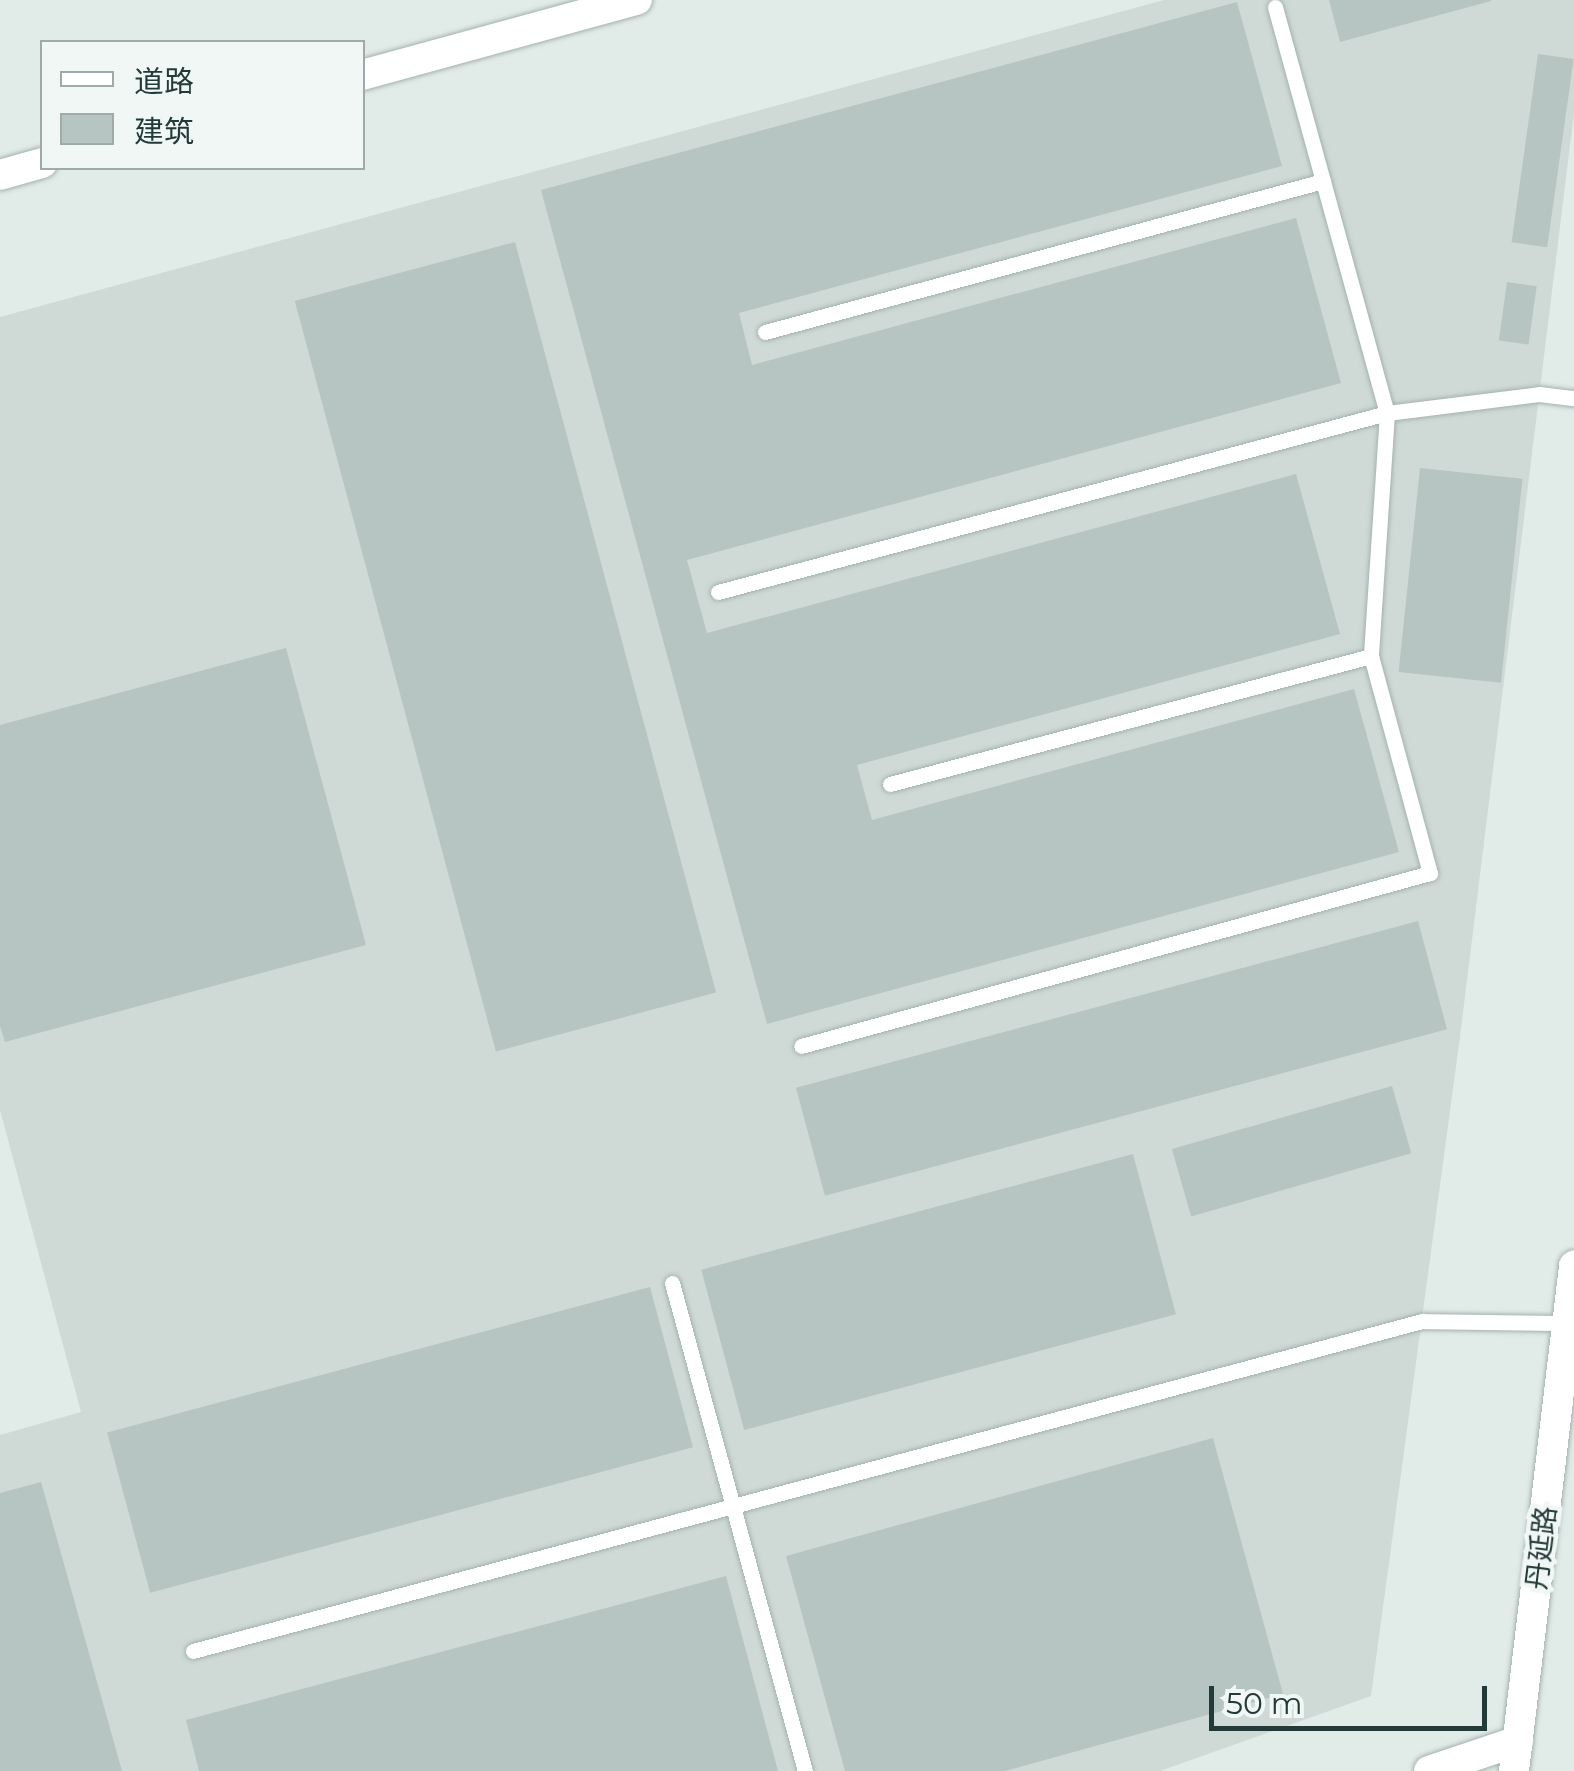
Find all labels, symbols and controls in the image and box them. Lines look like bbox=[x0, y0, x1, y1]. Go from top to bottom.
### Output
legend bbox=[40, 40, 365, 170]
text: 道路 bbox=[134, 63, 194, 100]
text: 建筑 bbox=[134, 113, 194, 150]
street label: 丹延路 bbox=[1519, 1504, 1563, 1592]
scale bar bbox=[1214, 1666, 1492, 1728]
text: 50 m bbox=[1226, 1685, 1303, 1722]

